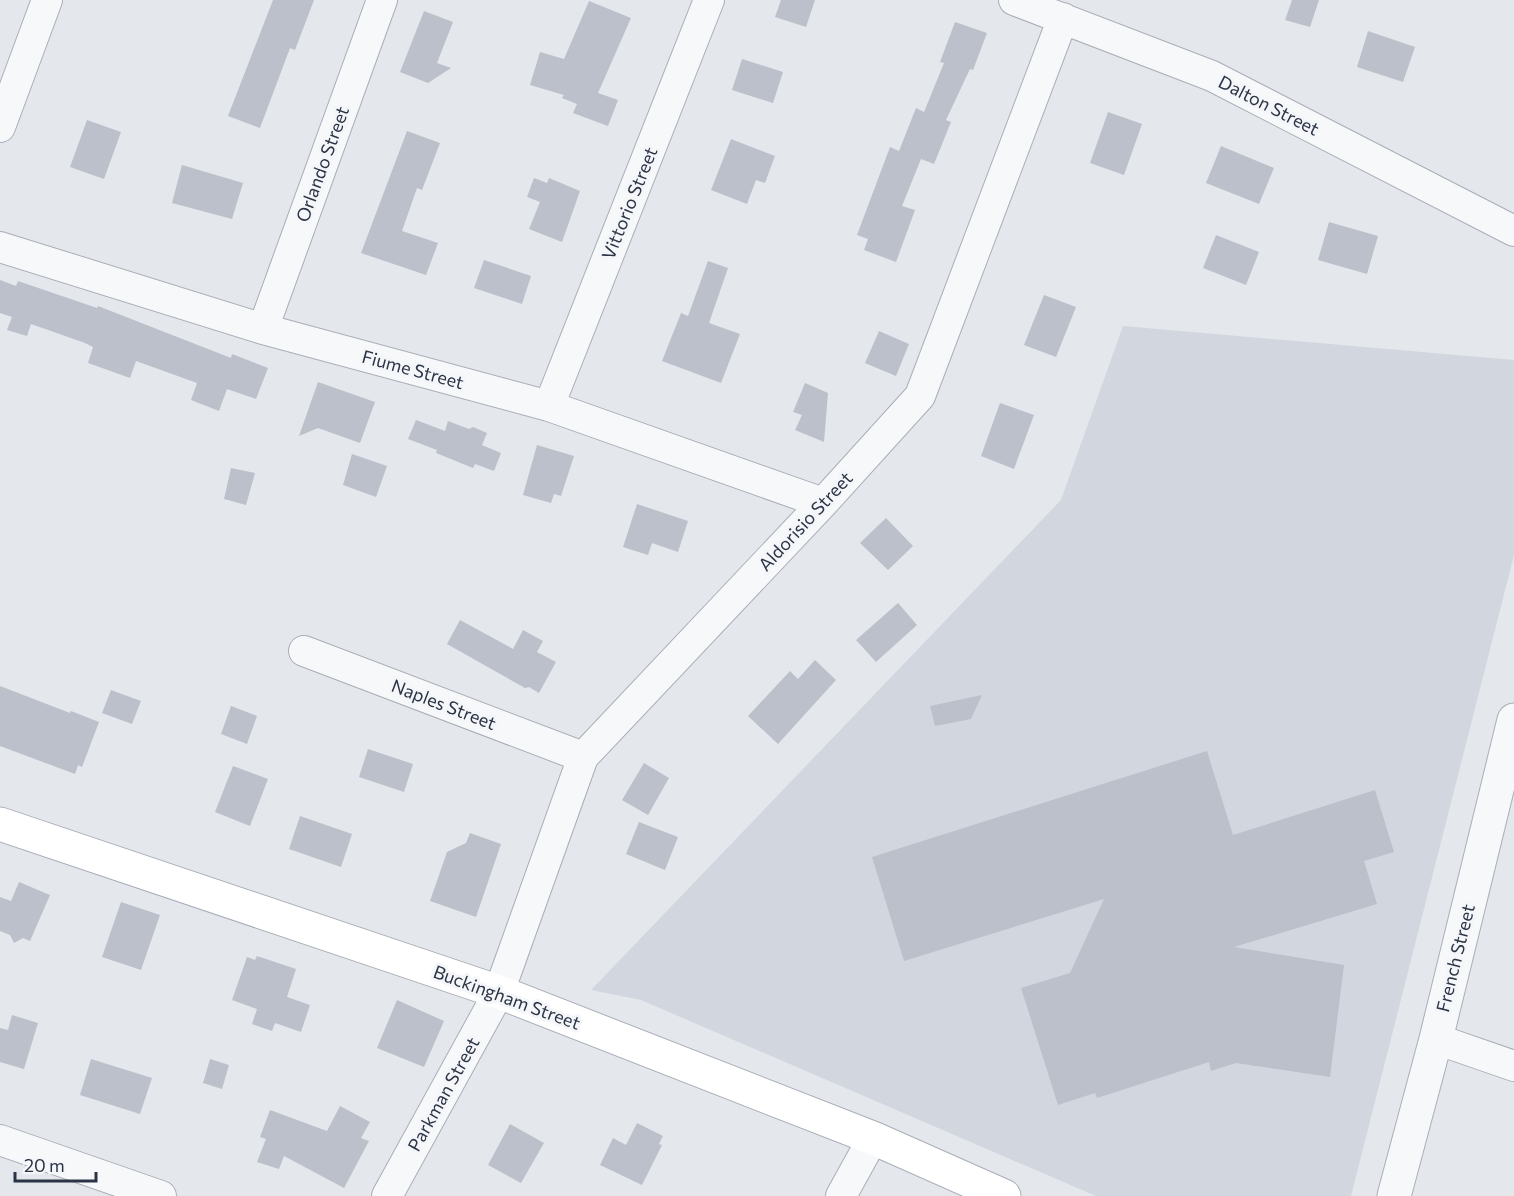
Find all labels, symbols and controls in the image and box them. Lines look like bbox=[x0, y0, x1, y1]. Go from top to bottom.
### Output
street label: Dalton Street bbox=[1215, 70, 1323, 140]
street label: Orlando Street bbox=[291, 103, 353, 225]
street label: Vittorio Street bbox=[596, 144, 662, 262]
street label: Fiume Street bbox=[360, 345, 466, 393]
street label: Aldorisio Street bbox=[753, 467, 857, 575]
street label: Naples Street bbox=[389, 674, 499, 734]
street label: French Street bbox=[1431, 902, 1479, 1014]
street label: Buckingham Street bbox=[431, 960, 583, 1034]
street label: Parkman Street bbox=[402, 1033, 484, 1155]
scale bar bbox=[15, 1145, 96, 1183]
text: 20 m bbox=[24, 1154, 65, 1176]

